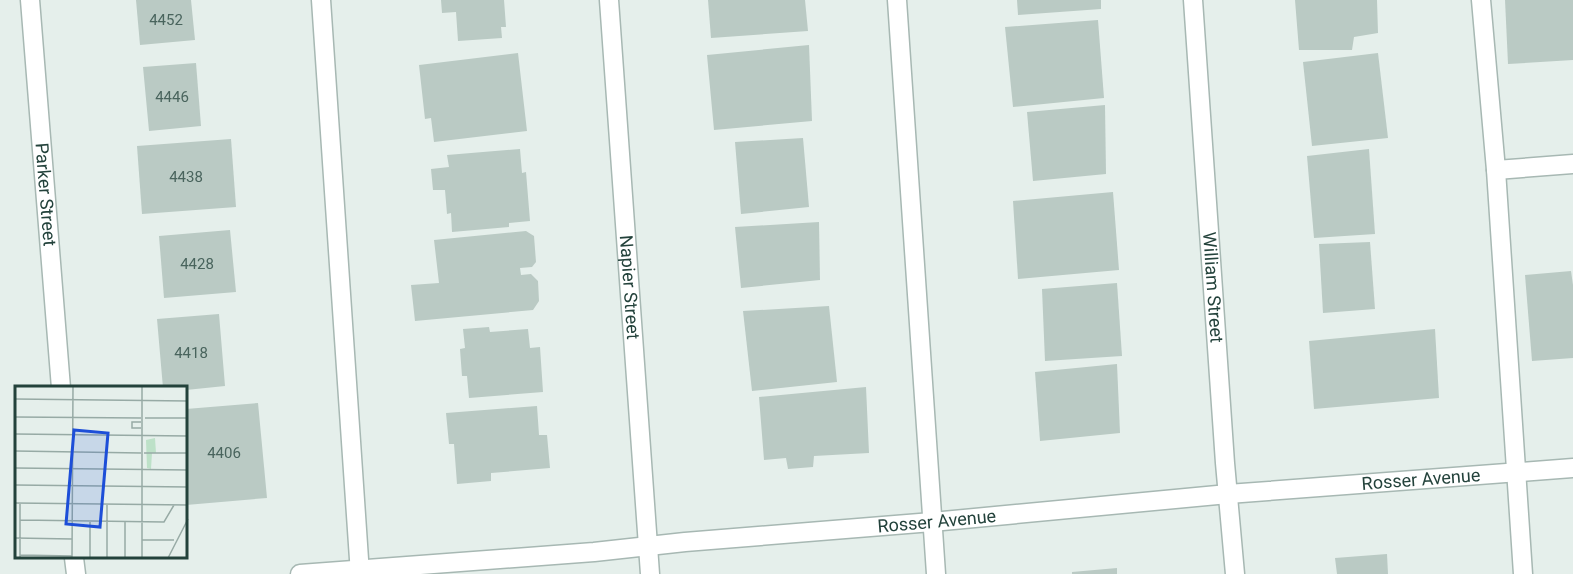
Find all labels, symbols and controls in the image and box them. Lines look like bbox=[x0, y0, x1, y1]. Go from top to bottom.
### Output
house number: 4452 bbox=[149, 11, 183, 29]
house number: 4446 bbox=[155, 88, 189, 106]
street label: Parker Street bbox=[31, 142, 61, 247]
house number: 4438 bbox=[169, 168, 203, 186]
street label: William Street bbox=[1199, 231, 1228, 344]
street label: Napier Street bbox=[616, 234, 644, 340]
house number: 4428 bbox=[180, 255, 214, 273]
house number: 4418 bbox=[174, 344, 208, 362]
inset map bbox=[15, 386, 188, 559]
house number: 4406 bbox=[207, 444, 241, 462]
street label: Rosser Avenue bbox=[1361, 464, 1481, 494]
street label: Rosser Avenue bbox=[877, 505, 997, 536]

